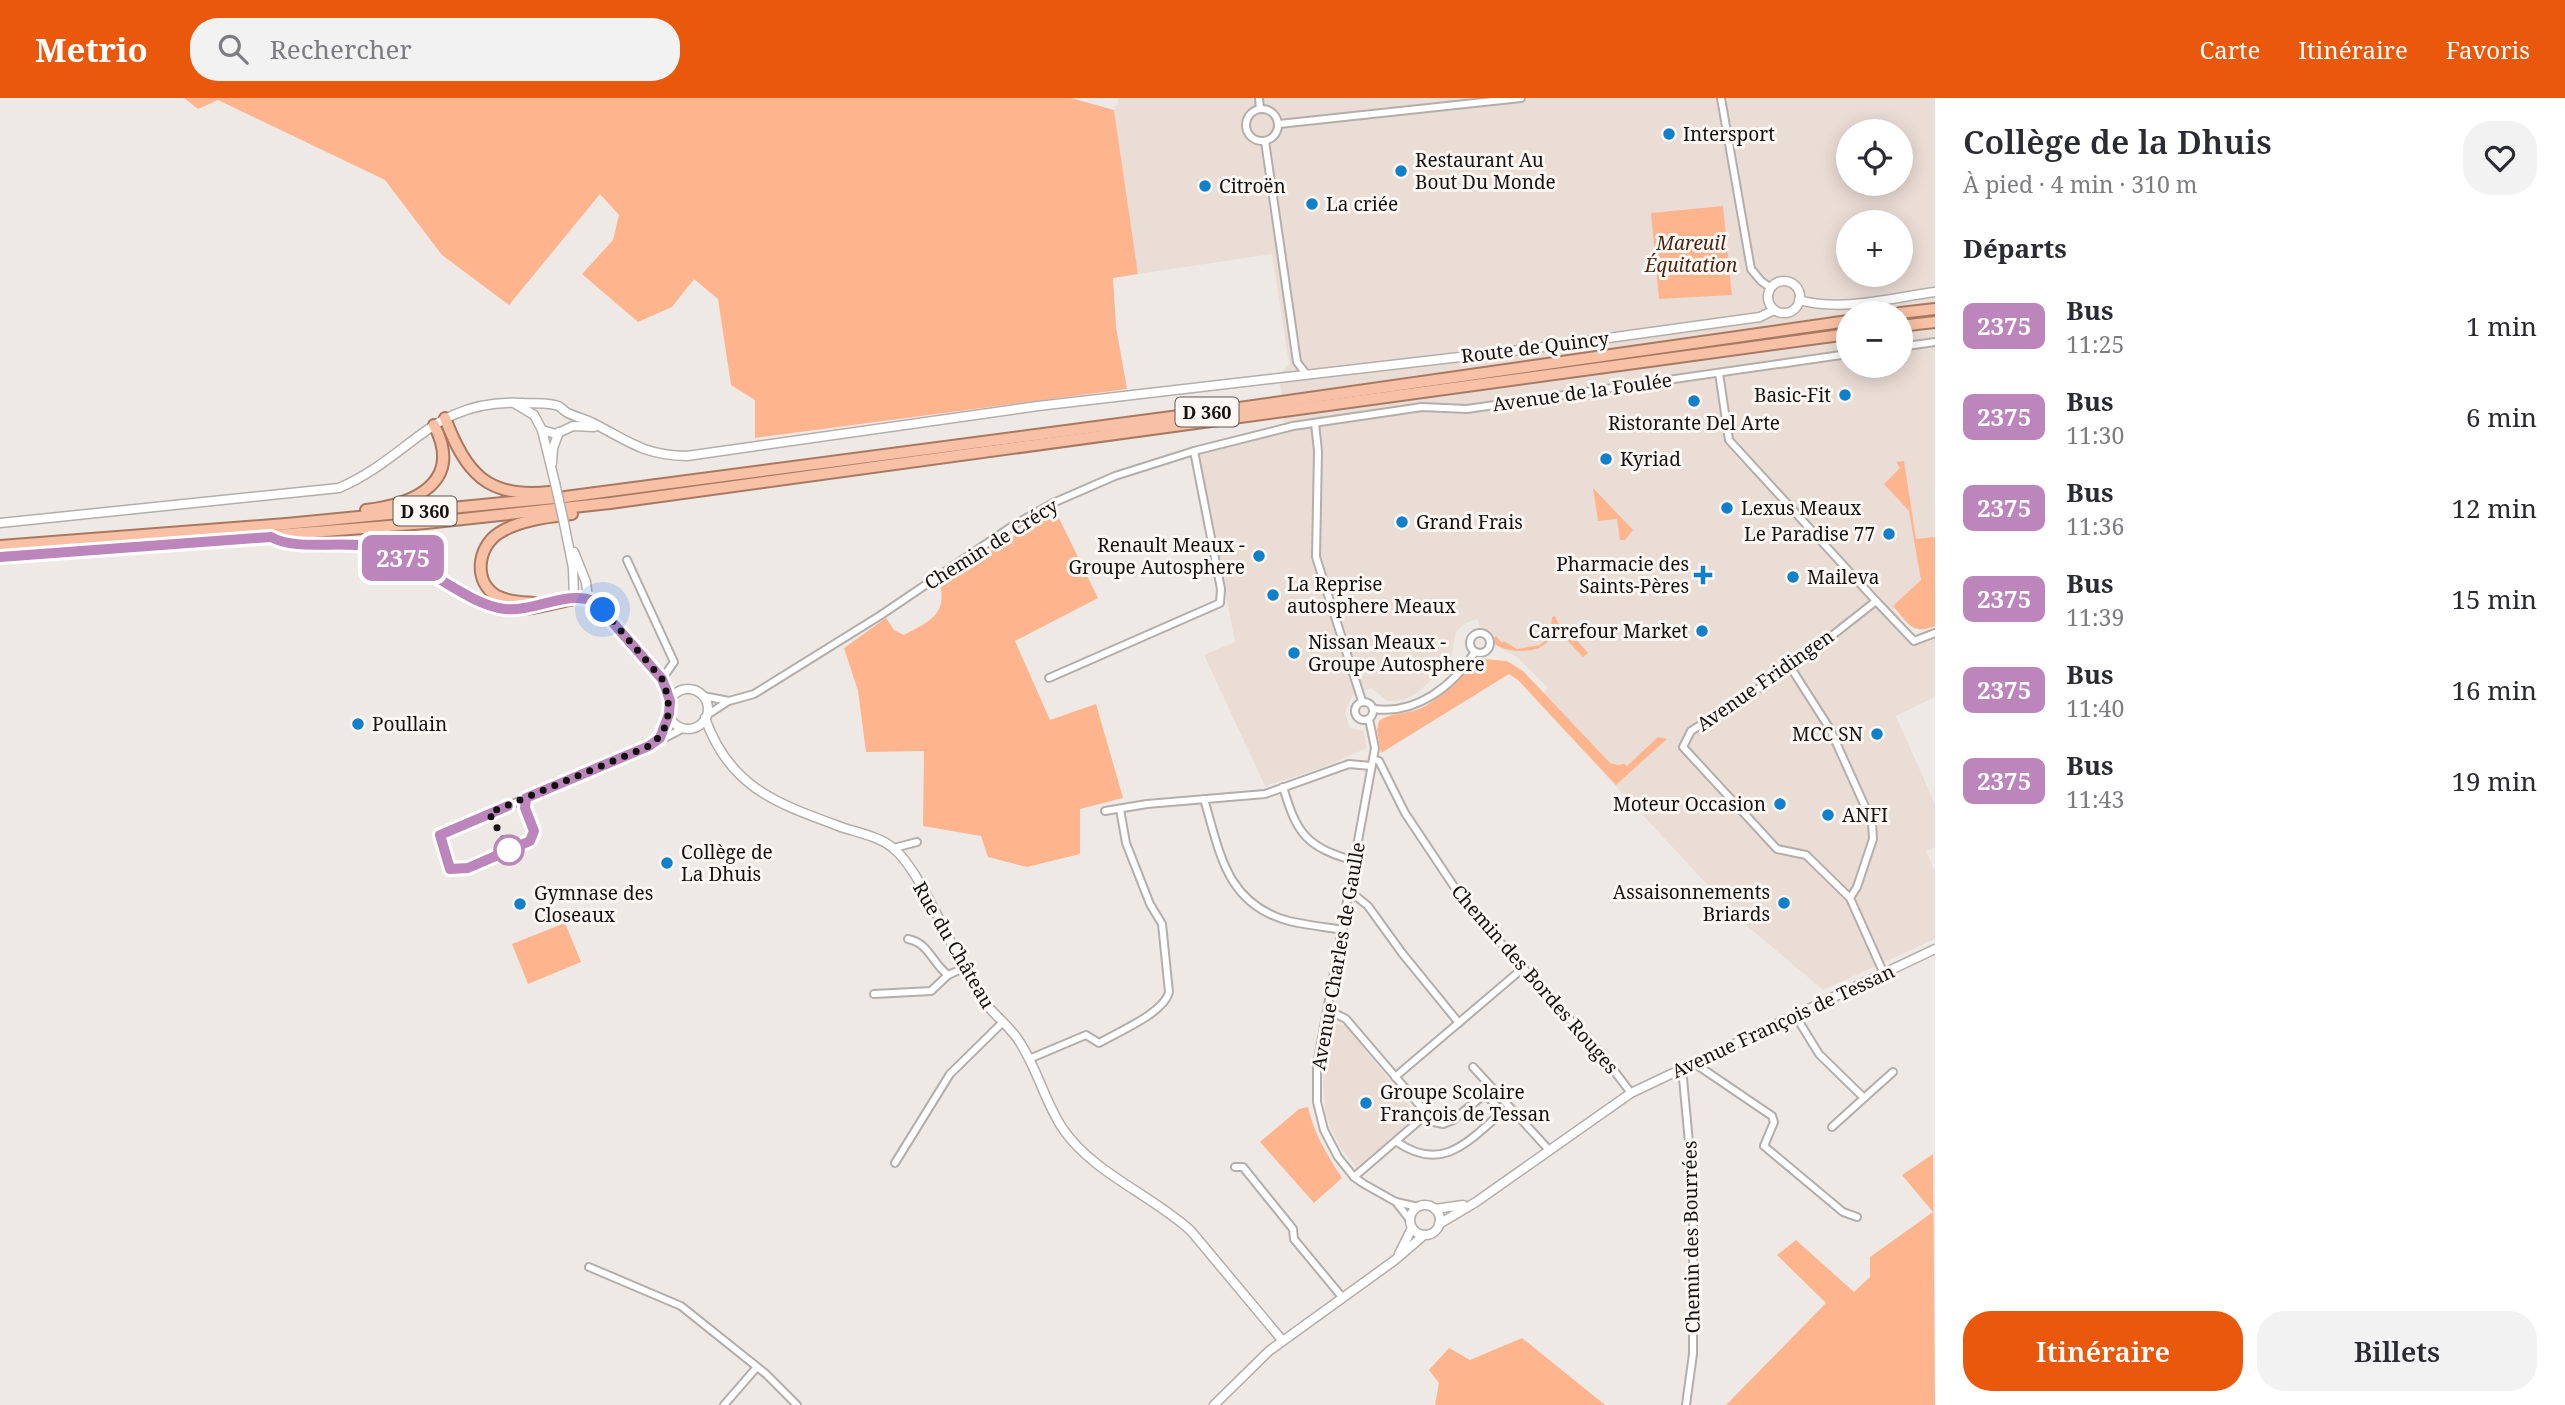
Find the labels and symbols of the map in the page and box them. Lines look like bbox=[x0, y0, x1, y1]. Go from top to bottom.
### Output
place label: Intersport bbox=[1683, 121, 1775, 147]
marker: Intersport bbox=[1661, 126, 1677, 142]
place label: Restaurant Au Bout Du Monde bbox=[1415, 147, 1556, 195]
marker: Restaurant Au Bout Du Monde bbox=[1393, 163, 1409, 179]
place label: Citroën bbox=[1219, 173, 1286, 199]
marker: Citroën bbox=[1197, 178, 1213, 194]
place label: La criée bbox=[1326, 191, 1398, 217]
marker: La criée bbox=[1304, 196, 1320, 212]
park label: Mareuil Équitation bbox=[1644, 230, 1738, 278]
street label: Route de Quincy bbox=[1460, 325, 1611, 369]
street label: Avenue de la Foulée bbox=[1491, 367, 1673, 417]
place label: Basic-Fit bbox=[1754, 382, 1831, 408]
marker: Basic-Fit bbox=[1837, 387, 1853, 403]
marker: Ristorante Del Arte bbox=[1686, 393, 1702, 409]
road number: D 360 bbox=[1176, 398, 1238, 426]
place label: Ristorante Del Arte bbox=[1608, 410, 1780, 436]
place label: Kyriad bbox=[1620, 446, 1681, 472]
marker: Kyriad bbox=[1598, 451, 1614, 467]
street label: Chemin de Crécy bbox=[919, 492, 1063, 596]
place label: Lexus Meaux bbox=[1741, 495, 1861, 521]
road number: D 360 bbox=[394, 496, 457, 526]
marker: Lexus Meaux bbox=[1719, 500, 1735, 516]
place label: Grand Frais bbox=[1416, 509, 1523, 535]
marker: Grand Frais bbox=[1394, 514, 1410, 530]
place label: Le Paradise 77 bbox=[1744, 521, 1875, 547]
marker: Le Paradise 77 bbox=[1881, 526, 1897, 542]
place label: Renault Meaux - Groupe Autosphere bbox=[1068, 532, 1245, 580]
line badge: 2375 bbox=[354, 535, 452, 581]
marker: Renault Meaux - Groupe Autosphere bbox=[1251, 548, 1267, 564]
place label: Pharmacie des Saints-Pères bbox=[1556, 551, 1689, 599]
place label: Maileva bbox=[1807, 564, 1879, 590]
marker: Pharmacie des Saints-Pères bbox=[1695, 567, 1711, 583]
marker: Maileva bbox=[1785, 569, 1801, 585]
place label: La Reprise autosphere Meaux bbox=[1287, 571, 1456, 619]
marker: La Reprise autosphere Meaux bbox=[1265, 587, 1281, 603]
your location bbox=[585, 592, 620, 627]
place label: Carrefour Market bbox=[1529, 618, 1688, 644]
street label: Avenue Fridingen bbox=[1691, 623, 1839, 737]
marker: Carrefour Market bbox=[1694, 623, 1710, 639]
place label: Nissan Meaux - Groupe Autosphere bbox=[1308, 629, 1485, 677]
marker: Nissan Meaux - Groupe Autosphere bbox=[1286, 645, 1302, 661]
place label: Poullain bbox=[372, 711, 447, 737]
marker: Poullain bbox=[350, 716, 366, 732]
place label: MCC SN bbox=[1792, 721, 1863, 747]
marker: MCC SN bbox=[1869, 726, 1885, 742]
place label: Moteur Occasion bbox=[1613, 791, 1766, 817]
marker: Moteur Occasion bbox=[1772, 796, 1788, 812]
place label: ANFI bbox=[1842, 802, 1888, 828]
marker: ANFI bbox=[1820, 807, 1836, 823]
unlabelled marker bbox=[494, 835, 524, 865]
place label: Collège de La Dhuis bbox=[681, 839, 773, 887]
street label: Avenue Charles de Gaulle bbox=[1305, 840, 1371, 1072]
marker: Collège de La Dhuis bbox=[659, 855, 675, 871]
street label: Rue du Château bbox=[907, 877, 1001, 1013]
street label: Chemin des Bordes Rouges bbox=[1446, 879, 1624, 1079]
place label: Assaisonnements Briards bbox=[1613, 879, 1770, 927]
place label: Gymnase des Closeaux bbox=[534, 880, 653, 928]
marker: Assaisonnements Briards bbox=[1776, 895, 1792, 911]
marker: Gymnase des Closeaux bbox=[512, 896, 528, 912]
street label: Avenue François de Tessan bbox=[1667, 958, 1899, 1084]
place label: Groupe Scolaire François de Tessan bbox=[1380, 1079, 1550, 1127]
marker: Groupe Scolaire François de Tessan bbox=[1358, 1095, 1374, 1111]
street label: Chemin des Bourrées bbox=[1676, 1140, 1706, 1334]

